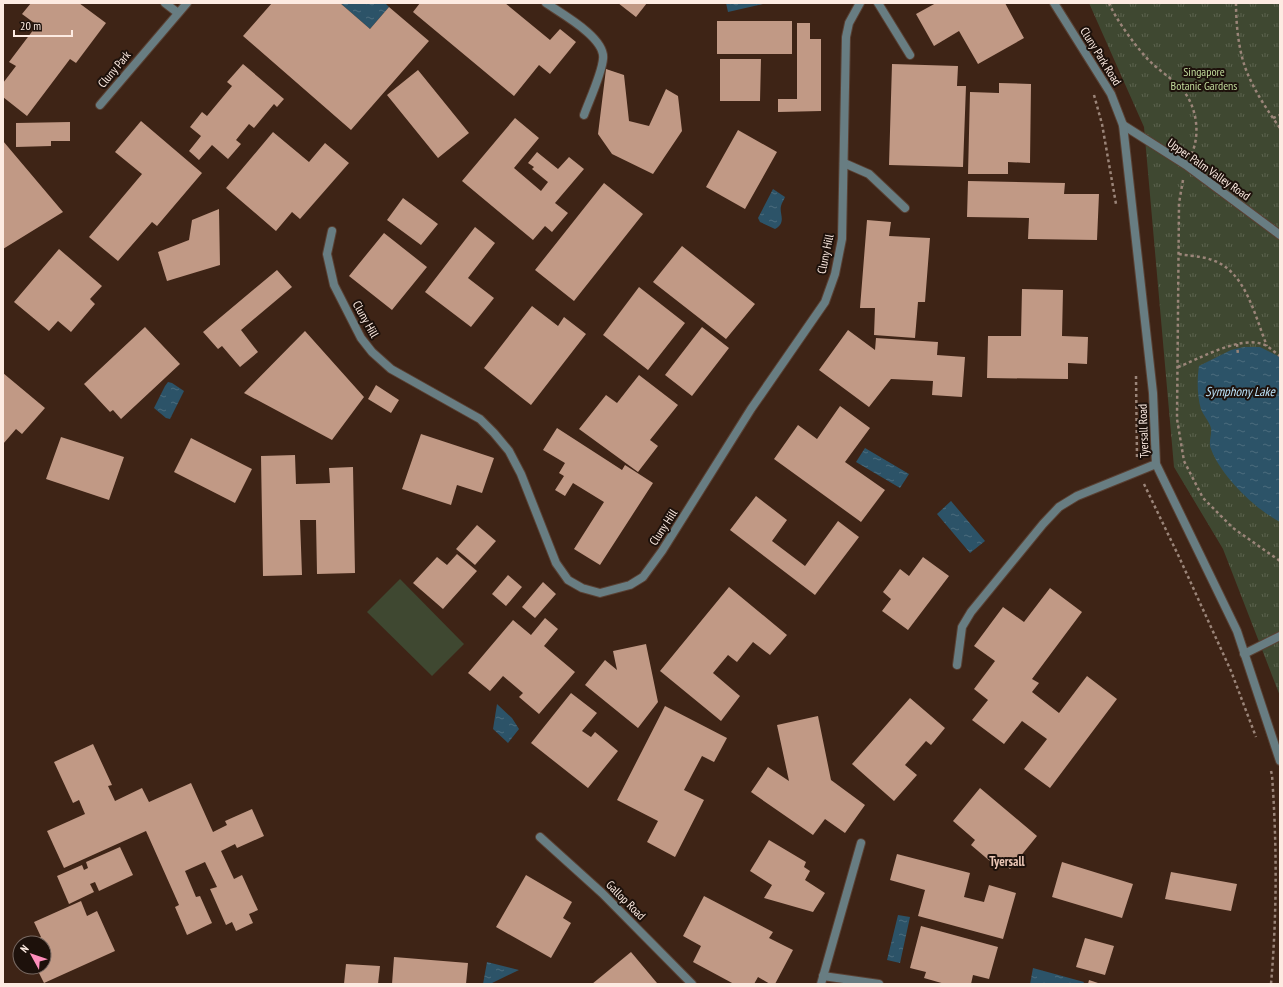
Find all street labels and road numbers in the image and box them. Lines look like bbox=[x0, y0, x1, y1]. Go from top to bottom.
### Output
street label: Cluny Park Road bbox=[1077, 24, 1125, 88]
street label: Cluny Park bbox=[94, 47, 134, 90]
street label: Upper Palm Valley Road bbox=[1165, 135, 1253, 203]
street label: Cluny Hill bbox=[813, 233, 837, 275]
street label: Cluny Hill bbox=[350, 298, 382, 340]
street label: Tyersall Road bbox=[1135, 404, 1151, 458]
street label: Cluny Hill bbox=[646, 506, 680, 548]
street label: Gallop Road bbox=[603, 877, 649, 923]

